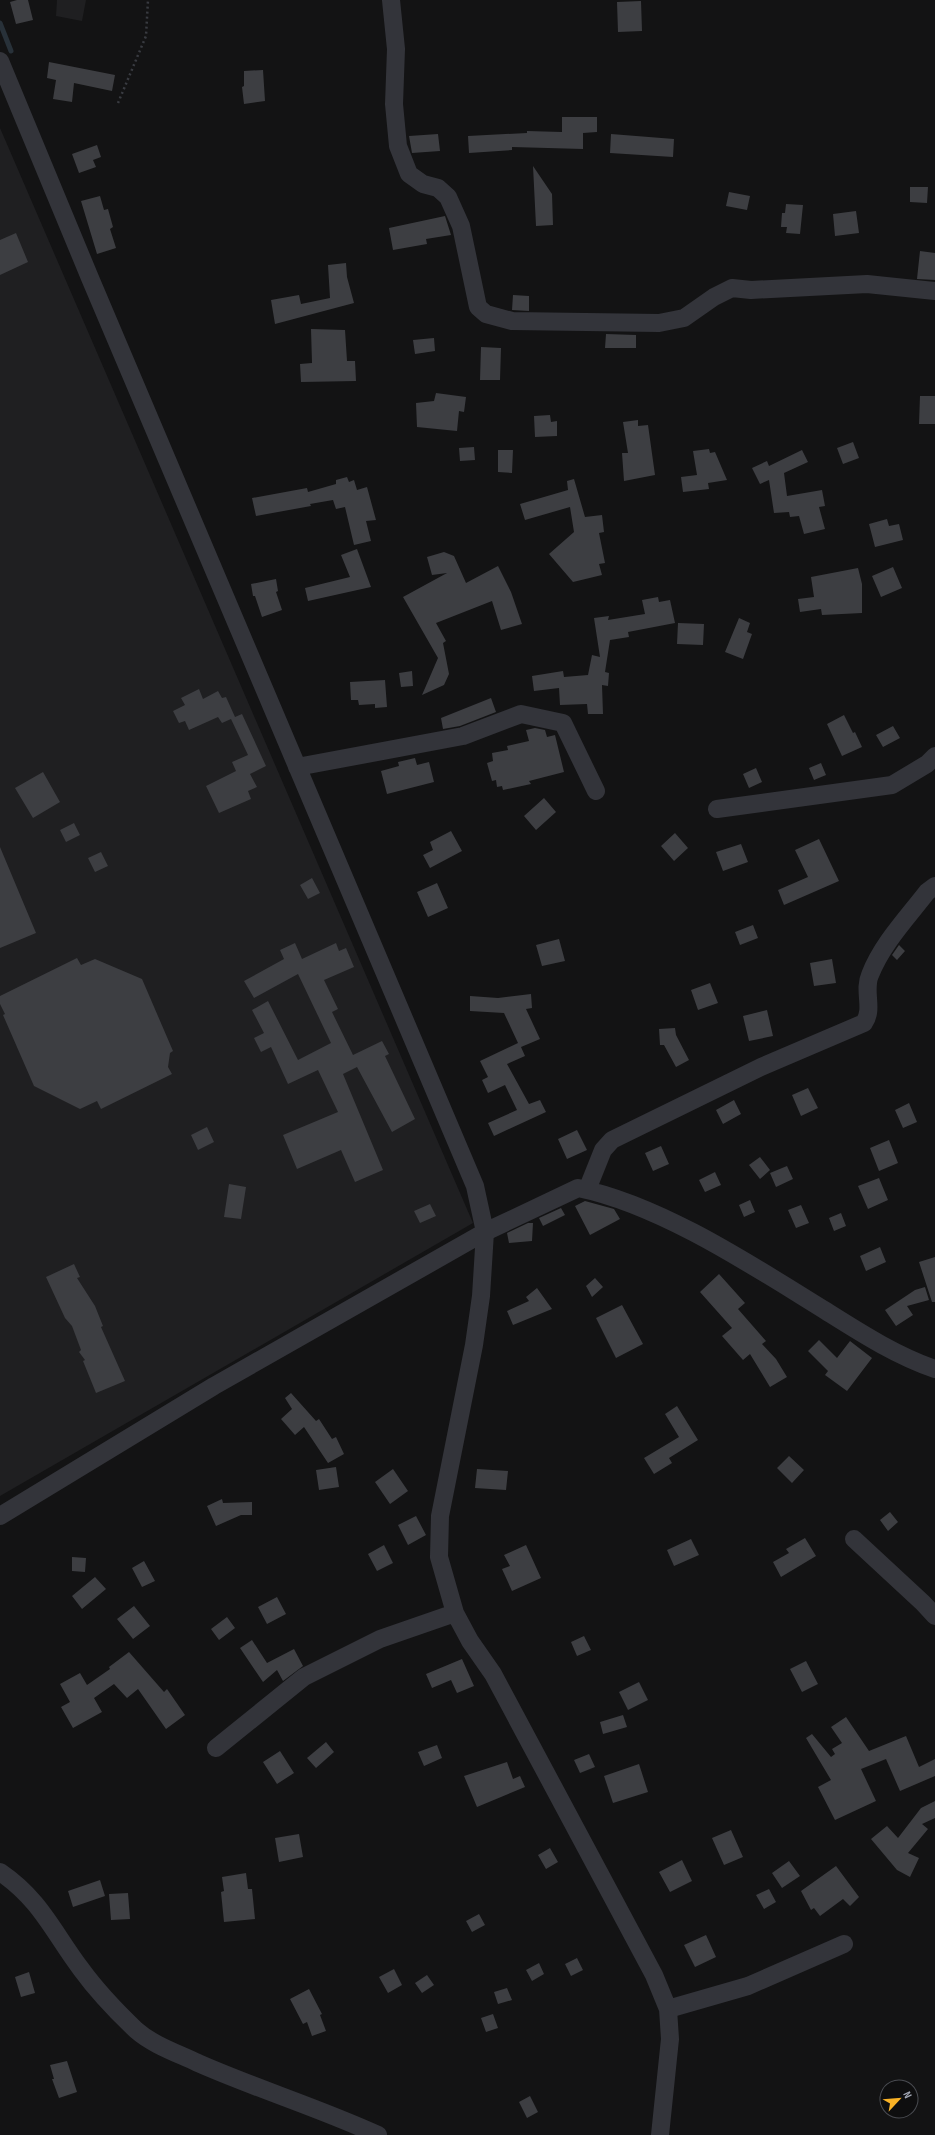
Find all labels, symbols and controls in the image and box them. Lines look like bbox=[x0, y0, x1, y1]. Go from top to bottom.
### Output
north arrow bbox=[879, 2079, 919, 2119]
text: N bbox=[900, 2089, 915, 2100]

